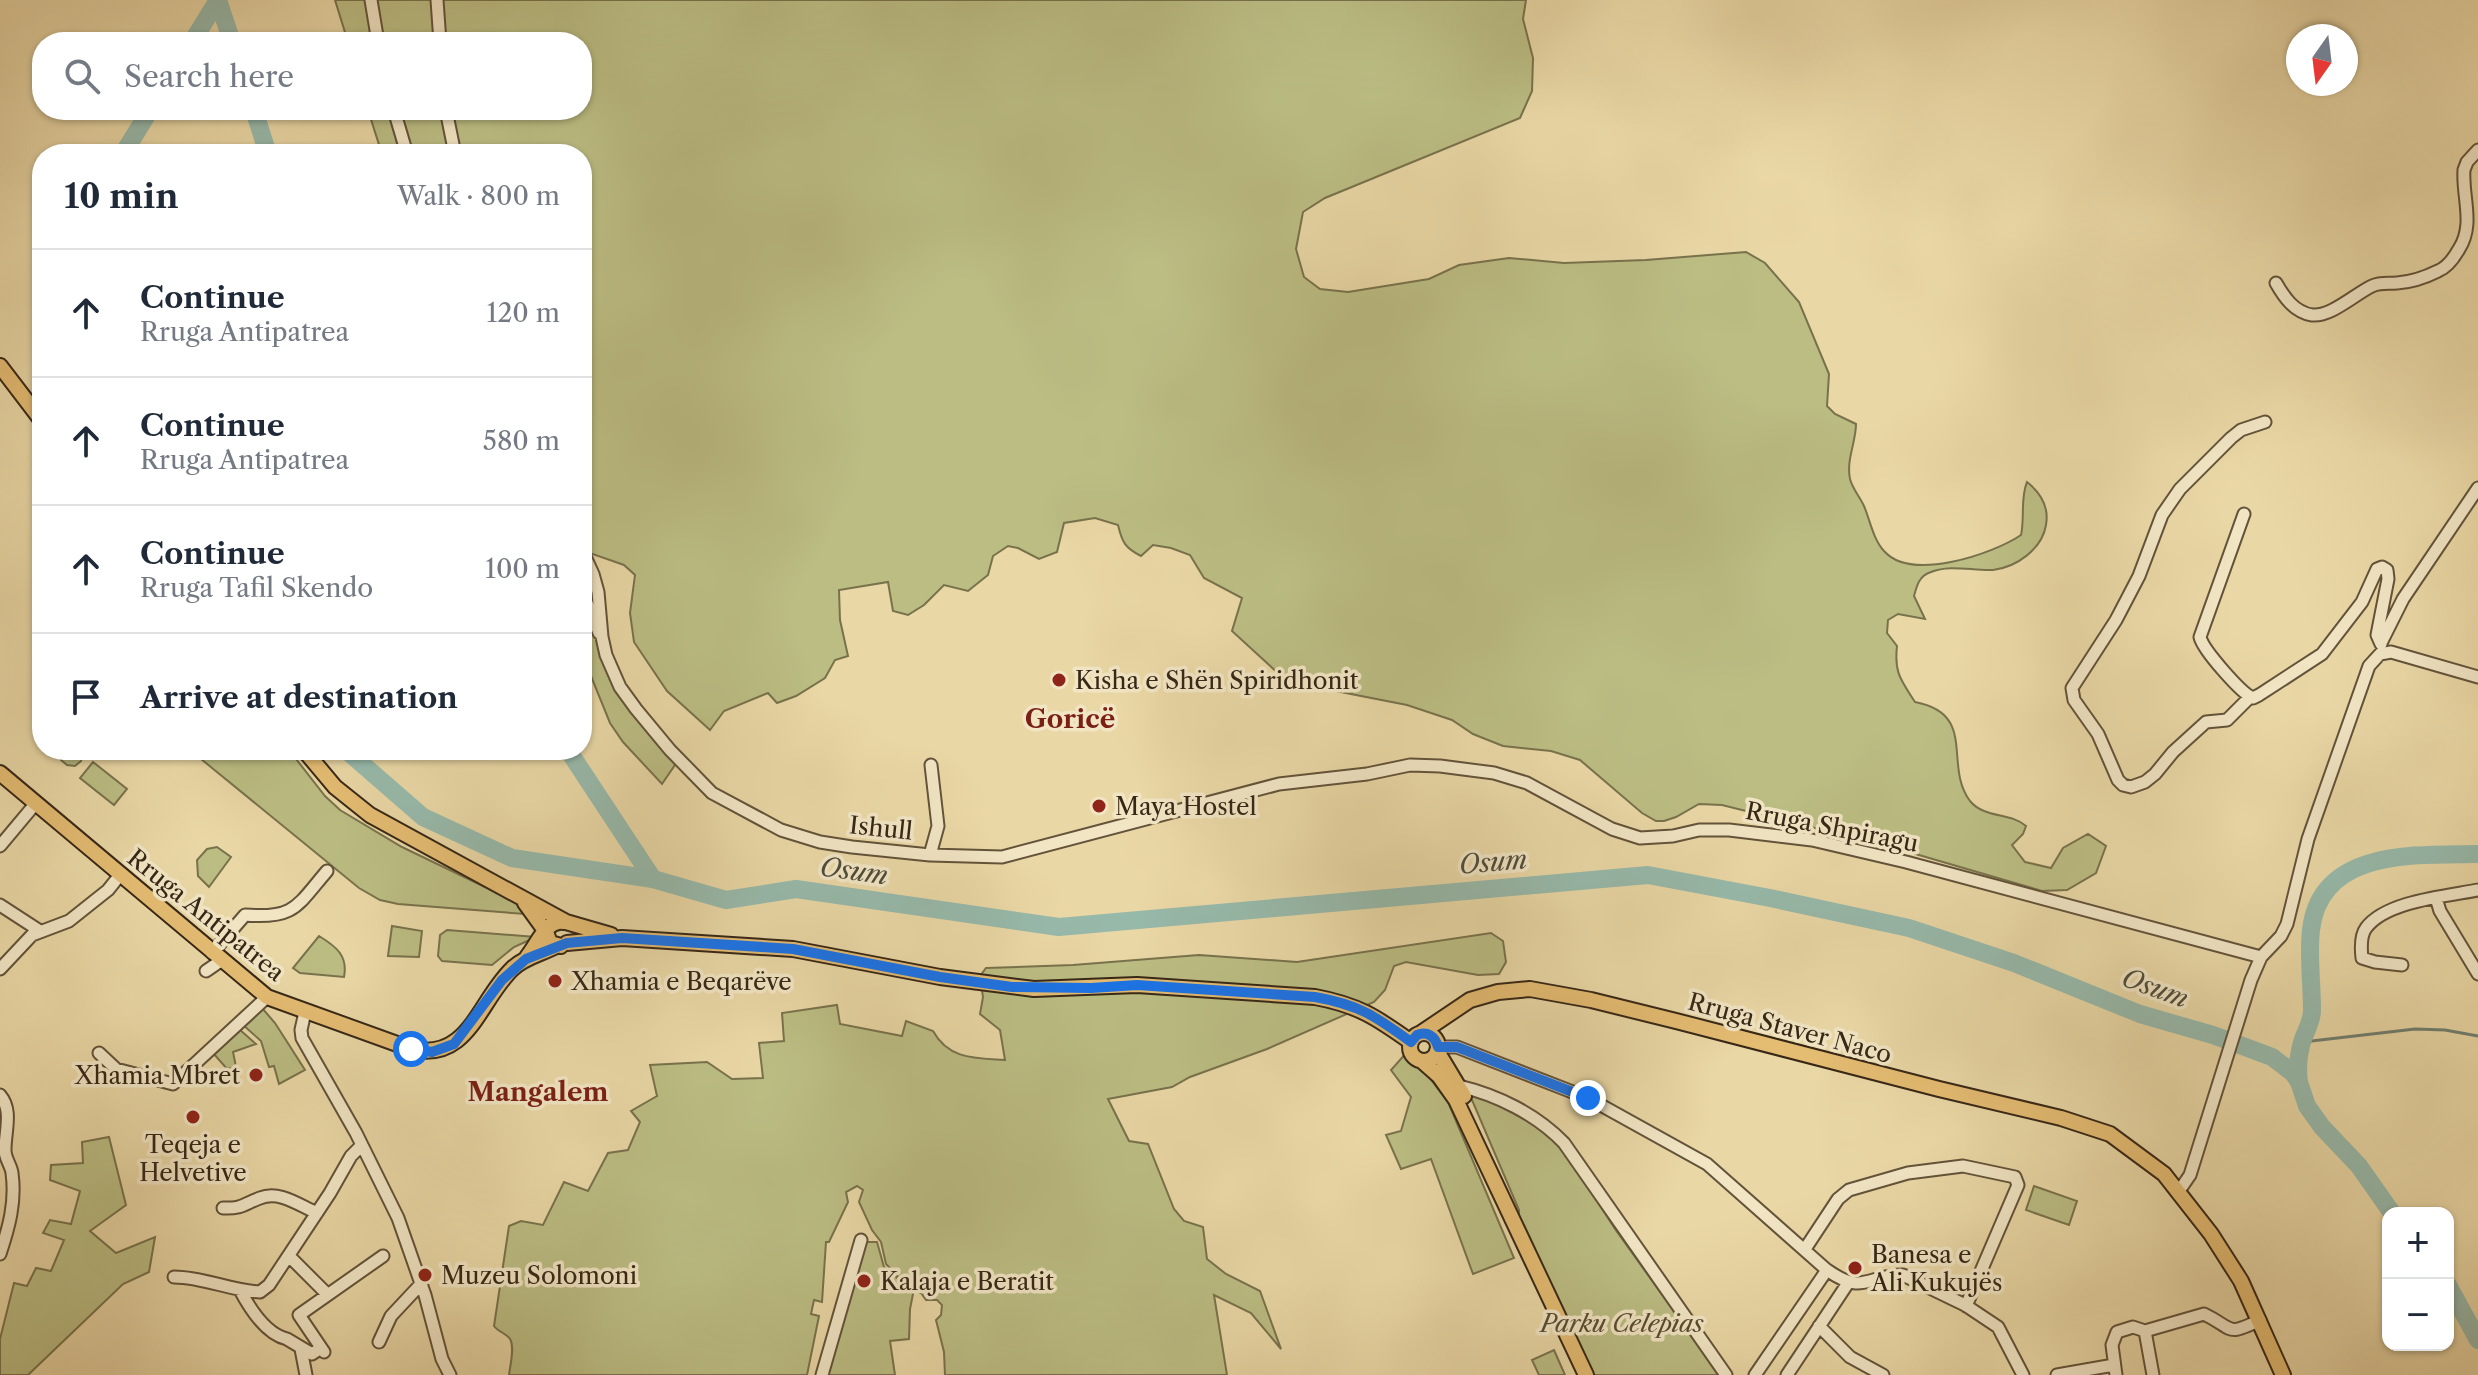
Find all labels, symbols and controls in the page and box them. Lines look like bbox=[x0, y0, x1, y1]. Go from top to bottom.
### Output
north arrow bbox=[2286, 24, 2358, 96]
search box bbox=[32, 32, 592, 120]
icon: search bbox=[60, 54, 104, 98]
text: Search here bbox=[124, 58, 294, 95]
text: 10 min bbox=[64, 175, 179, 217]
text: Walk · 800 m bbox=[397, 180, 560, 212]
text: Continue bbox=[140, 279, 285, 316]
icon: ahead bbox=[64, 291, 108, 335]
text: 120 m bbox=[486, 297, 560, 329]
text: Rruga Antipatrea bbox=[140, 316, 349, 348]
text: Continue bbox=[140, 407, 285, 444]
icon: ahead bbox=[64, 419, 108, 463]
text: 580 m bbox=[483, 425, 560, 457]
text: Rruga Antipatrea bbox=[140, 444, 349, 476]
text: Continue bbox=[140, 535, 285, 572]
icon: ahead bbox=[64, 547, 108, 591]
text: 100 m bbox=[485, 553, 560, 585]
text: Rruga Tafil Skendo bbox=[140, 572, 373, 604]
place label: Kisha e Shën Spiridhonit bbox=[1075, 666, 1359, 695]
marker: Kisha e Shën Spiridhonit bbox=[1050, 671, 1068, 689]
icon: arrive bbox=[64, 675, 108, 719]
text: Arrive at destination bbox=[140, 679, 458, 716]
district label: Goricë bbox=[1025, 703, 1115, 735]
place label: Maya Hostel bbox=[1115, 792, 1257, 821]
street label: Rruga Shpiragu bbox=[1743, 796, 1921, 858]
marker: Maya Hostel bbox=[1090, 797, 1108, 815]
street label: Ishull bbox=[848, 810, 914, 846]
street label: Rruga Antipatrea bbox=[122, 843, 290, 987]
water label: Osum bbox=[1457, 843, 1529, 881]
water label: Osum bbox=[818, 850, 890, 892]
water label: Osum bbox=[2117, 961, 2193, 1015]
place label: Xhamia e Beqarëve bbox=[570, 967, 792, 996]
marker: Xhamia e Beqarëve bbox=[546, 972, 564, 990]
street label: Rruga Staver Naco bbox=[1685, 987, 1895, 1069]
route start bbox=[393, 1031, 429, 1067]
place label: Xhamia Mbret bbox=[74, 1061, 241, 1090]
marker: Xhamia Mbret bbox=[247, 1066, 265, 1084]
district label: Mangalem bbox=[468, 1076, 609, 1108]
route end bbox=[1570, 1080, 1606, 1116]
marker: Teqeja e Helvetive bbox=[184, 1108, 202, 1126]
place label: Teqeja e Helvetive bbox=[139, 1130, 247, 1187]
map controls bbox=[2382, 1207, 2454, 1351]
button: + bbox=[2382, 1207, 2454, 1279]
place label: Banesa e Ali Kukujës bbox=[1870, 1240, 2002, 1297]
marker: Banesa e Ali Kukujës bbox=[1846, 1259, 1864, 1277]
place label: Muzeu Solomoni bbox=[441, 1261, 637, 1290]
marker: Muzeu Solomoni bbox=[416, 1266, 434, 1284]
place label: Kalaja e Beratit bbox=[880, 1267, 1054, 1296]
marker: Kalaja e Beratit bbox=[855, 1272, 873, 1290]
button: − bbox=[2382, 1279, 2454, 1351]
park label: Parku Celepias bbox=[1539, 1309, 1704, 1338]

